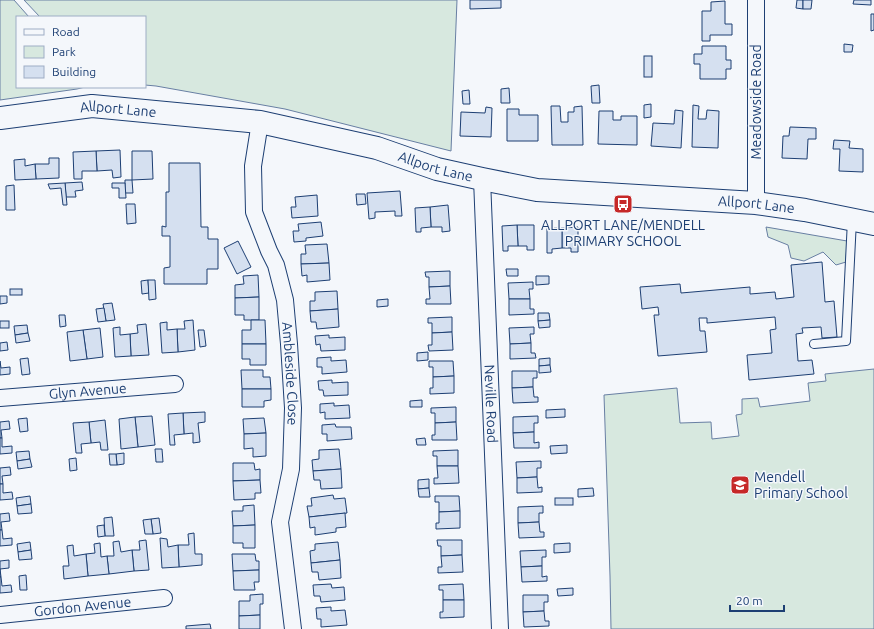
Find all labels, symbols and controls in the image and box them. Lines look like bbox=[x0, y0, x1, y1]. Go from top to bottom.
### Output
legend bbox=[16, 16, 146, 88]
text: Road bbox=[52, 25, 80, 38]
street label: Meadowside Road bbox=[748, 44, 764, 160]
text: Park bbox=[52, 45, 76, 58]
text: Building bbox=[52, 65, 96, 78]
street label: Allport Lane bbox=[79, 98, 157, 120]
street label: Allport Lane bbox=[396, 148, 474, 185]
bus stop icon: ALLPORT LANE/MENDELL PRIMARY SCHOOL bbox=[612, 193, 634, 215]
street label: Allport Lane bbox=[718, 193, 796, 216]
place label: ALLPORT LANE/MENDELL PRIMARY SCHOOL bbox=[541, 217, 705, 249]
street label: Ambleside Close bbox=[279, 321, 301, 426]
street label: Neville Road bbox=[481, 364, 501, 443]
street label: Glyn Avenue bbox=[48, 380, 127, 402]
place label: Mendell Primary School bbox=[754, 469, 848, 501]
school or university icon: Mendell Primary School bbox=[729, 474, 751, 496]
scale bar bbox=[730, 587, 784, 613]
street label: Gordon Avenue bbox=[33, 593, 132, 619]
text: 20 m bbox=[736, 594, 763, 607]

